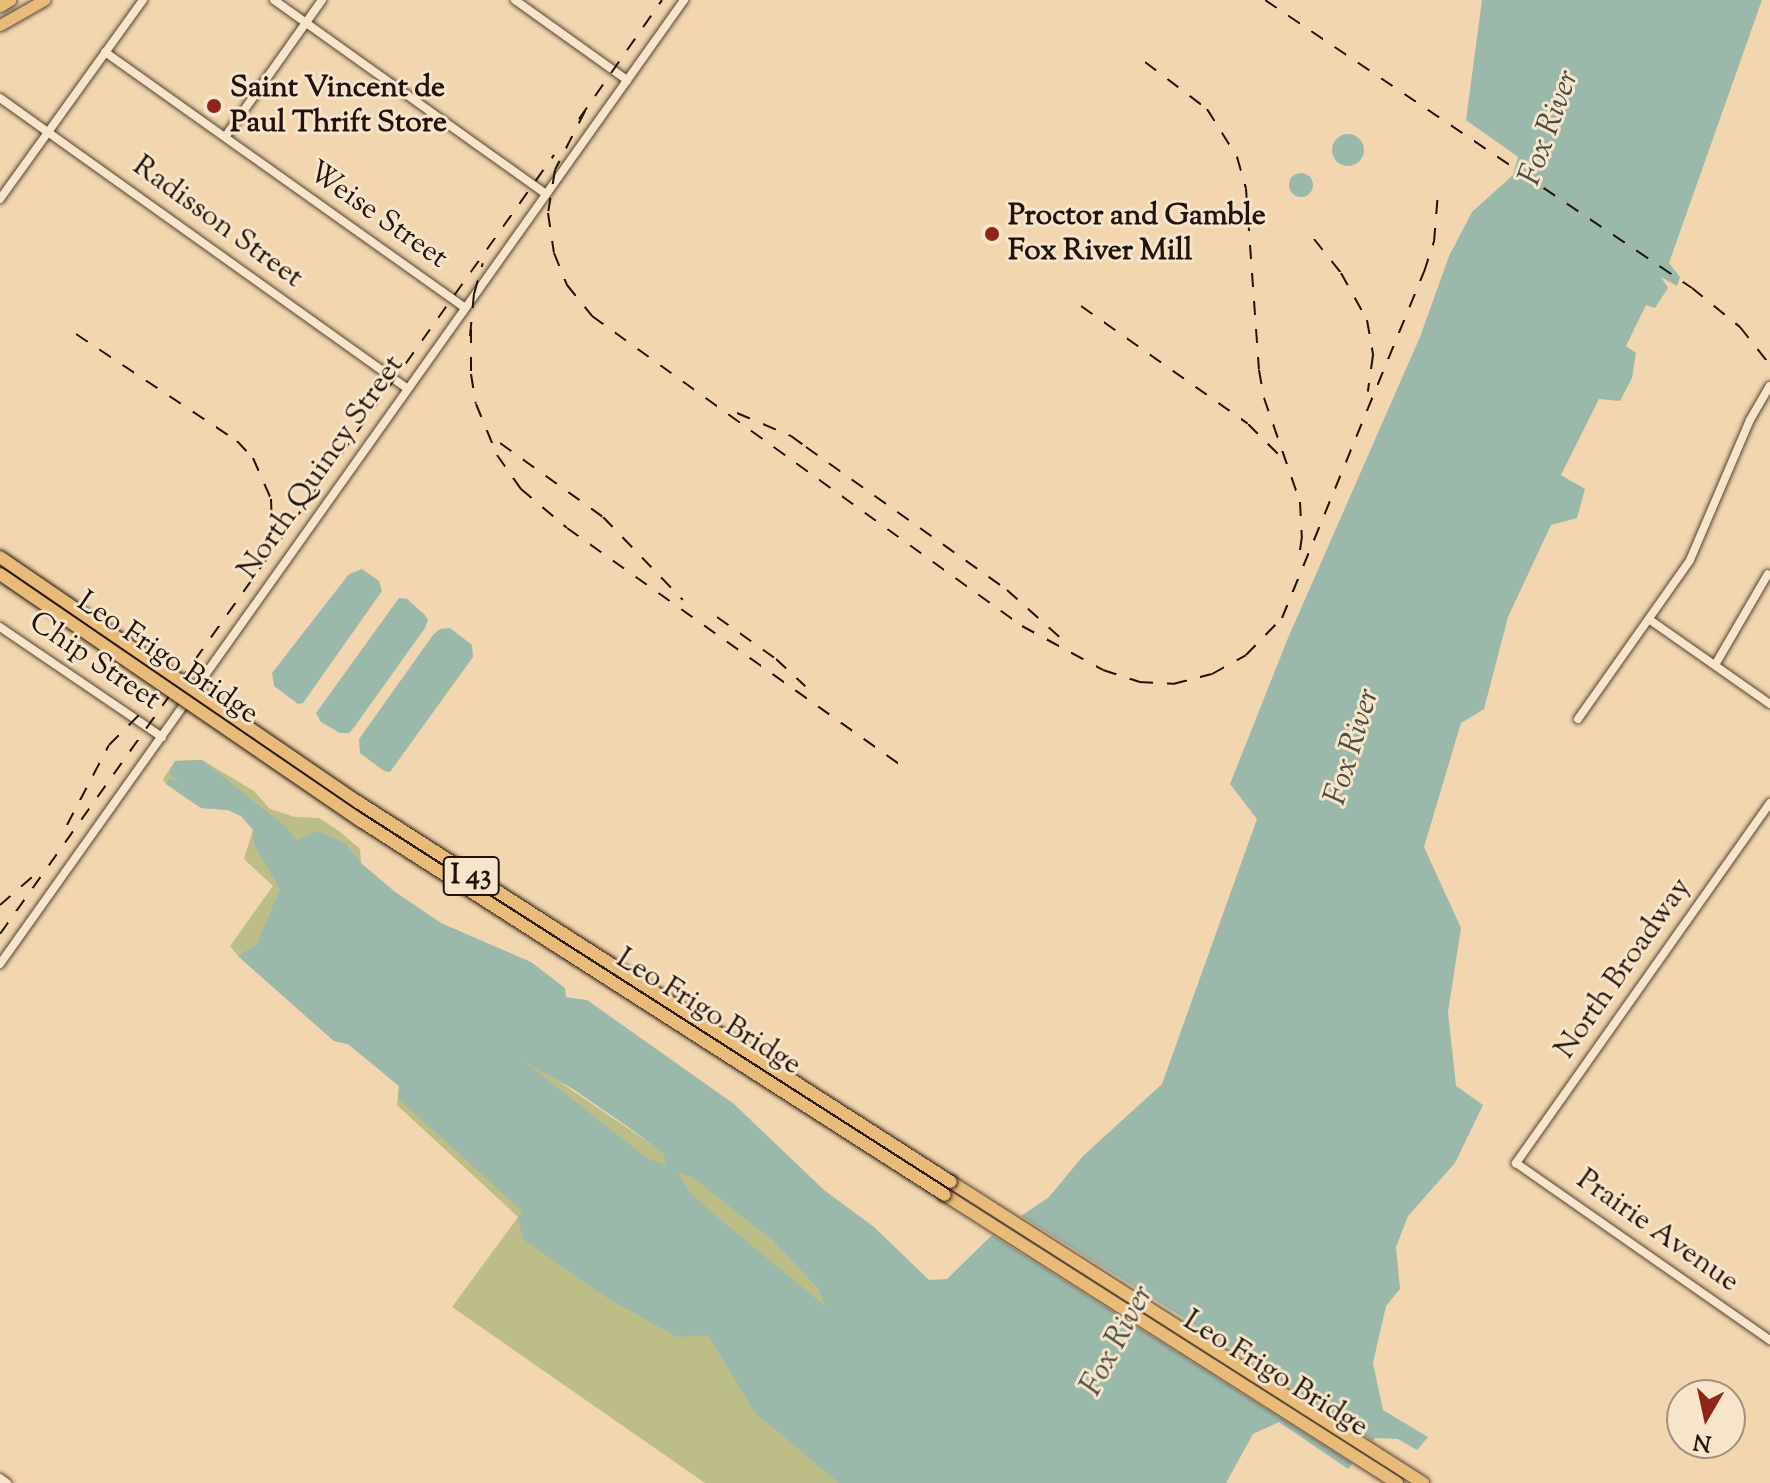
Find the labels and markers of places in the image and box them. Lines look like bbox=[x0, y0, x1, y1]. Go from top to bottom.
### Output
place label: Saint Vincent de Paul Thrift Store bbox=[230, 71, 447, 142]
marker: Saint Vincent de Paul Thrift Store bbox=[205, 97, 223, 115]
place label: Proctor and Gamble Fox River Mill bbox=[1008, 199, 1266, 270]
marker: Proctor and Gamble Fox River Mill bbox=[983, 225, 1001, 243]

